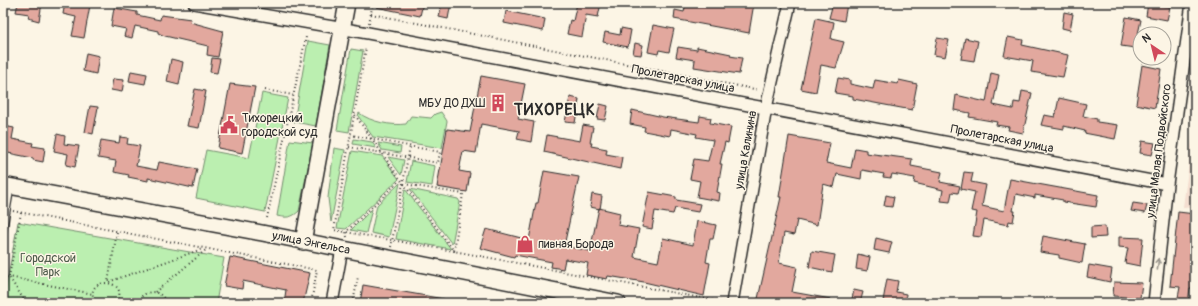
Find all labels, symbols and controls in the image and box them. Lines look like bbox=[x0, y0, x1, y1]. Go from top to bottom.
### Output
north arrow bbox=[1132, 26, 1172, 66]
text: N bbox=[1140, 30, 1154, 46]
street label: Пролетарская улица bbox=[630, 62, 736, 96]
street label: улица Малая Подвойского bbox=[1143, 83, 1175, 220]
building icon: МБУ ДО ДХШ bbox=[488, 93, 508, 113]
place label: МБУ ДО ДХШ bbox=[418, 96, 485, 111]
district label: ТИХОРЕЦК bbox=[513, 100, 596, 120]
street label: улица Калинина bbox=[732, 109, 760, 191]
place label: Тихорецкий городской суд bbox=[242, 111, 318, 140]
public building icon: Тихорецкий городской суд bbox=[219, 115, 239, 135]
street label: Пролетарская улица bbox=[949, 122, 1055, 156]
street label: улица Энгельса bbox=[270, 228, 352, 258]
shop icon: пивная Борода bbox=[515, 234, 535, 254]
place label: пивная Борода bbox=[538, 237, 614, 252]
park label: Городской Парк bbox=[20, 251, 76, 280]
one-way arrow bbox=[1154, 258, 1162, 271]

